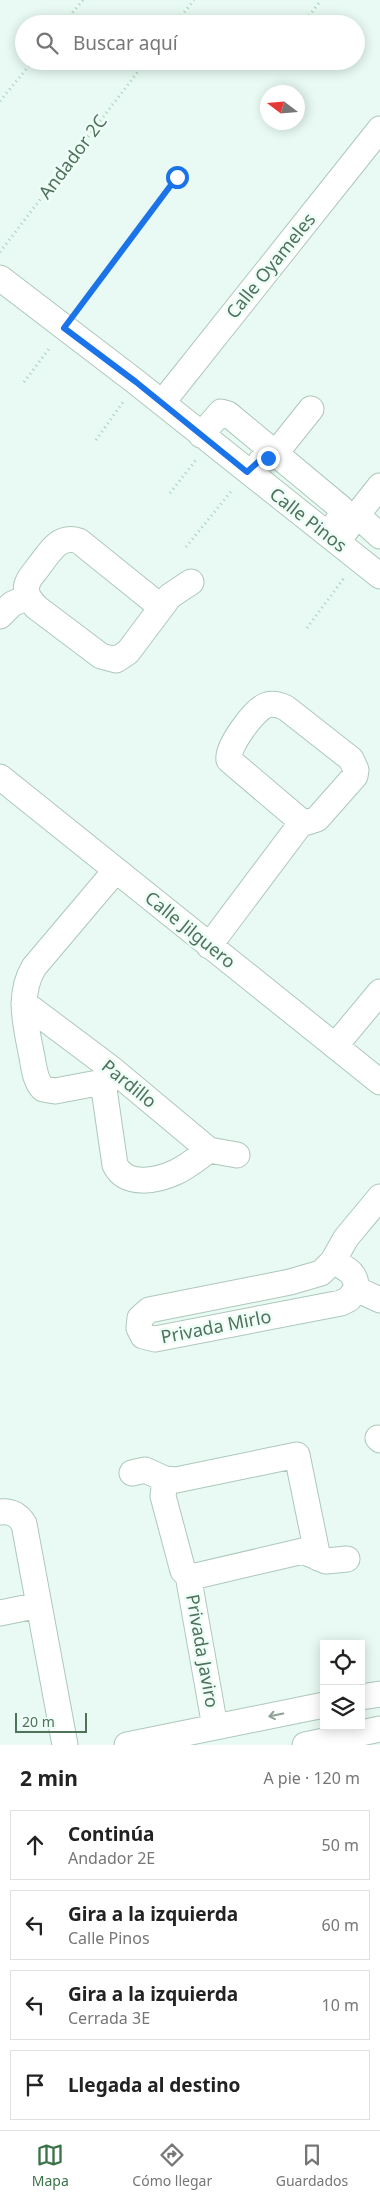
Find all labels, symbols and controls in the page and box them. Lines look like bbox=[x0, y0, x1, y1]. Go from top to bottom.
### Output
search box bbox=[15, 15, 365, 70]
icon: search bbox=[33, 29, 61, 57]
text: Buscar aquí bbox=[73, 30, 178, 56]
north arrow bbox=[260, 85, 305, 130]
street label: Andador 2C bbox=[33, 109, 112, 203]
route start bbox=[166, 166, 189, 189]
street label: Calle Oyameles bbox=[220, 208, 320, 323]
route end bbox=[257, 447, 280, 470]
street label: Calle Pinos bbox=[265, 482, 352, 557]
street label: Calle Jilguero bbox=[140, 885, 241, 973]
street label: Pardillo bbox=[97, 1054, 162, 1113]
street label: Privada Mirlo bbox=[159, 1304, 273, 1348]
street label: Privada Javiro bbox=[181, 1592, 225, 1709]
map controls bbox=[320, 1640, 365, 1730]
button: locate bbox=[320, 1640, 365, 1685]
button: layers bbox=[320, 1685, 365, 1730]
scale bar bbox=[15, 1710, 88, 1733]
one-way arrow bbox=[268, 1711, 284, 1720]
text: 20 m bbox=[22, 1712, 55, 1731]
text: 2 min bbox=[20, 1764, 78, 1792]
text: A pie · 120 m bbox=[263, 1767, 360, 1789]
text: Continúa bbox=[68, 1821, 154, 1847]
icon: ahead bbox=[21, 1831, 49, 1859]
text: 50 m bbox=[322, 1834, 359, 1856]
text: Andador 2E bbox=[68, 1847, 155, 1869]
text: Gira a la izquierda bbox=[68, 1901, 238, 1927]
icon: left bbox=[21, 1911, 49, 1939]
text: 60 m bbox=[322, 1914, 359, 1936]
text: Calle Pinos bbox=[68, 1927, 150, 1949]
text: Gira a la izquierda bbox=[68, 1981, 238, 2007]
icon: left bbox=[21, 1991, 49, 2019]
text: 10 m bbox=[322, 1994, 359, 2016]
text: Cerrada 3E bbox=[68, 2007, 150, 2029]
icon: arrive bbox=[21, 2071, 49, 2099]
text: Llegada al destino bbox=[68, 2072, 240, 2098]
tab: Mapa bbox=[32, 2141, 69, 2190]
tab: Cómo llegar bbox=[132, 2141, 212, 2190]
tab: Guardados bbox=[276, 2141, 348, 2190]

